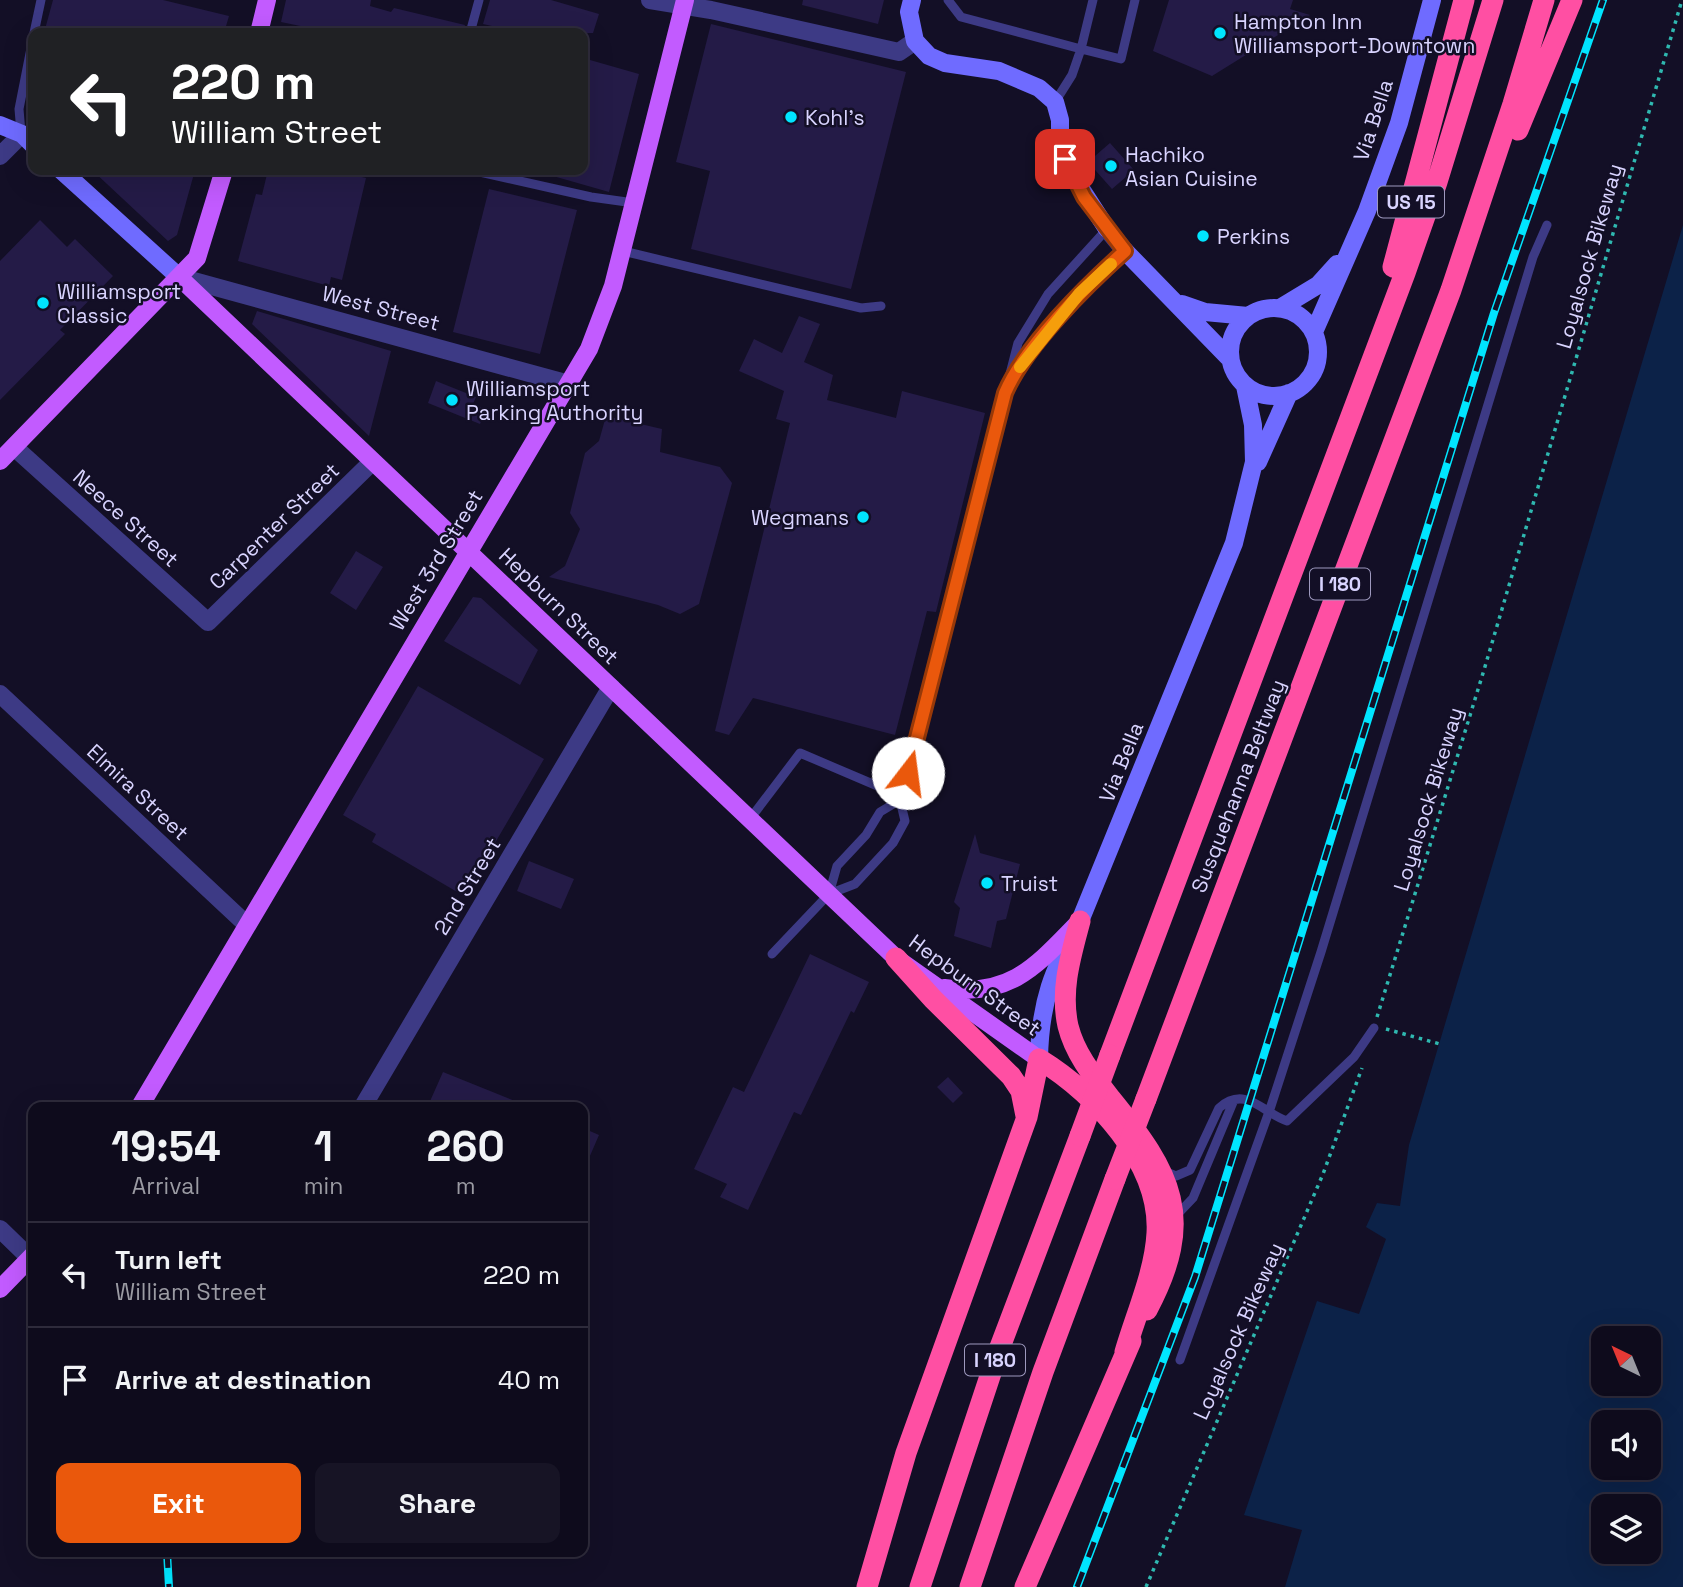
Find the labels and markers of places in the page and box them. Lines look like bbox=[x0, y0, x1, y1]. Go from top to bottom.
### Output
place label: Hampton Inn Williamsport-Downtown bbox=[1234, 8, 1475, 59]
marker: Hampton Inn Williamsport-Downtown bbox=[1212, 25, 1228, 41]
place label: Kohl's bbox=[805, 104, 865, 131]
marker: Kohl's bbox=[783, 109, 799, 125]
pin bbox=[1035, 129, 1095, 189]
place label: Hachiko Asian Cuisine bbox=[1125, 141, 1258, 192]
marker: Hachiko Asian Cuisine bbox=[1103, 158, 1119, 174]
place label: Perkins bbox=[1217, 223, 1290, 250]
marker: Perkins bbox=[1195, 228, 1211, 244]
place label: Williamsport Classic bbox=[57, 278, 181, 329]
marker: Williamsport Classic bbox=[35, 295, 51, 311]
place label: Williamsport Parking Authority bbox=[466, 375, 643, 426]
marker: Williamsport Parking Authority bbox=[444, 392, 460, 408]
place label: Wegmans bbox=[751, 504, 849, 531]
marker: Wegmans bbox=[855, 509, 871, 525]
place label: Truist bbox=[1001, 870, 1058, 897]
marker: Truist bbox=[979, 875, 995, 891]

